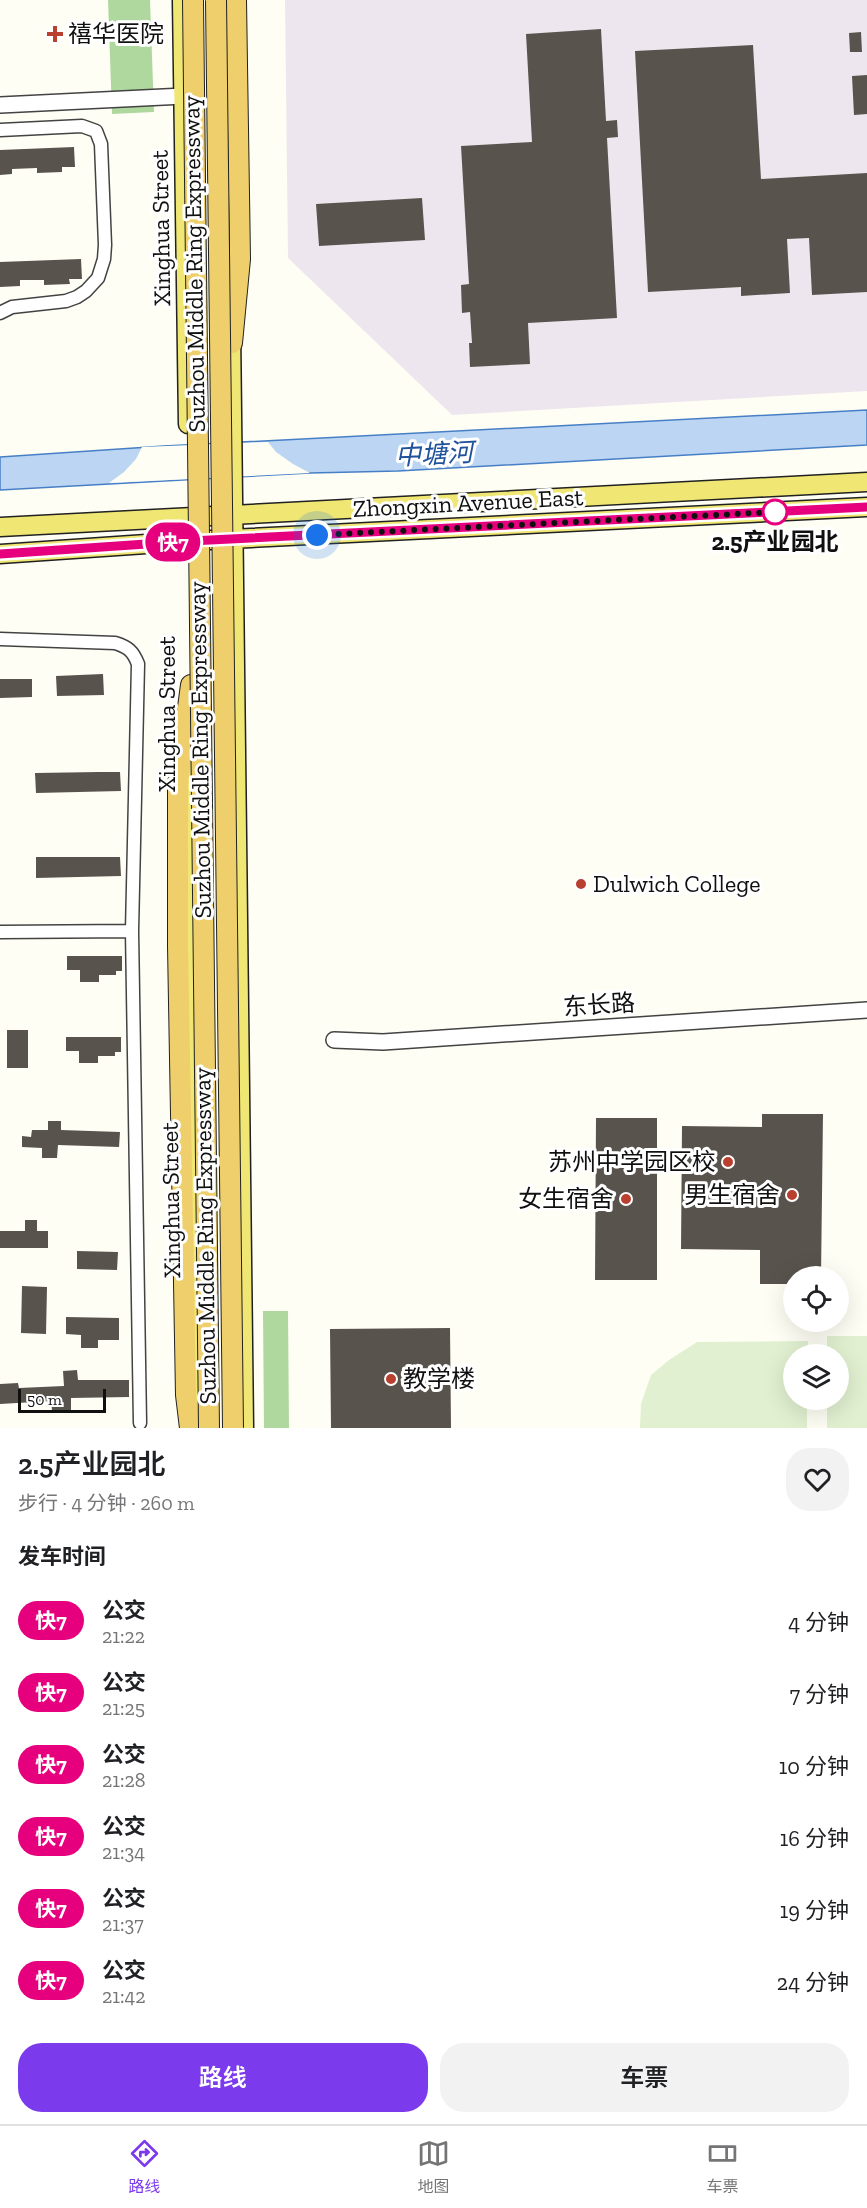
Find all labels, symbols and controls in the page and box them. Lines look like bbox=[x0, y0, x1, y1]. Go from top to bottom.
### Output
place label: 禧华医院 bbox=[68, 19, 164, 48]
marker: 禧华医院 bbox=[46, 25, 64, 43]
street label: Suzhou Middle Ring Expressway bbox=[176, 95, 211, 433]
street label: Xinghua Street bbox=[145, 150, 176, 306]
water label: 中塘河 bbox=[394, 436, 479, 472]
street label: Zhongxin Avenue East bbox=[352, 482, 584, 523]
marker: 2.5产业园北 bbox=[762, 499, 788, 525]
your location bbox=[302, 520, 332, 550]
line badge: 快7 bbox=[146, 522, 200, 562]
place label: 2.5产业园北 bbox=[712, 527, 838, 556]
text: 快7 bbox=[157, 530, 189, 555]
street label: Suzhou Middle Ring Expressway bbox=[182, 581, 217, 919]
street label: Xinghua Street bbox=[152, 636, 181, 792]
place label: Dulwich College bbox=[593, 869, 761, 898]
marker: Dulwich College bbox=[574, 877, 588, 891]
street label: 东长路 bbox=[562, 988, 636, 1021]
street label: Suzhou Middle Ring Expressway bbox=[187, 1067, 222, 1405]
street label: Xinghua Street bbox=[155, 1122, 186, 1278]
place label: 苏州中学园区校 bbox=[548, 1147, 716, 1176]
marker: 苏州中学园区校 bbox=[721, 1155, 735, 1169]
place label: 男生宿舍 bbox=[684, 1180, 780, 1209]
place label: 女生宿舍 bbox=[518, 1184, 614, 1213]
marker: 男生宿舍 bbox=[785, 1188, 799, 1202]
marker: 女生宿舍 bbox=[619, 1192, 633, 1206]
map controls bbox=[783, 1266, 849, 1410]
button: locate bbox=[783, 1266, 849, 1332]
button: layers bbox=[783, 1344, 849, 1410]
place label: 教学楼 bbox=[403, 1364, 475, 1393]
marker: 教学楼 bbox=[384, 1372, 398, 1386]
scale bar bbox=[18, 1386, 106, 1414]
text: 50 m bbox=[27, 1390, 62, 1409]
text: 2.5产业园北 bbox=[18, 1448, 166, 1481]
button: heart bbox=[786, 1448, 849, 1511]
text: 步行 · 4 分钟 · 260 m bbox=[18, 1491, 194, 1515]
text: 发车时间 bbox=[18, 1543, 106, 1570]
text: 公交 bbox=[102, 1597, 146, 1624]
text: 快7 bbox=[35, 1608, 67, 1633]
text: 4 分钟 bbox=[788, 1609, 849, 1636]
text: 21:22 bbox=[102, 1624, 145, 1648]
text: 公交 bbox=[102, 1669, 146, 1696]
text: 快7 bbox=[35, 1680, 67, 1705]
text: 7 分钟 bbox=[790, 1681, 849, 1708]
text: 21:25 bbox=[102, 1696, 145, 1720]
text: 公交 bbox=[102, 1741, 146, 1768]
text: 快7 bbox=[35, 1752, 67, 1777]
text: 10 分钟 bbox=[779, 1753, 849, 1780]
text: 21:28 bbox=[102, 1768, 146, 1792]
text: 公交 bbox=[102, 1813, 146, 1840]
text: 快7 bbox=[35, 1824, 67, 1849]
text: 16 分钟 bbox=[780, 1825, 849, 1852]
text: 21:34 bbox=[102, 1840, 145, 1864]
text: 公交 bbox=[102, 1885, 146, 1912]
text: 快7 bbox=[35, 1896, 67, 1921]
text: 19 分钟 bbox=[780, 1897, 849, 1924]
text: 21:37 bbox=[102, 1912, 144, 1936]
text: 公交 bbox=[102, 1957, 146, 1984]
text: 快7 bbox=[35, 1968, 67, 1993]
text: 24 分钟 bbox=[777, 1969, 849, 1996]
text: 21:42 bbox=[102, 1984, 146, 2008]
button: 路线 bbox=[18, 2043, 428, 2112]
button: 车票 bbox=[440, 2043, 849, 2112]
tab: 路线 bbox=[128, 2137, 161, 2197]
tab: 地图 bbox=[417, 2137, 450, 2197]
tab: 车票 bbox=[706, 2137, 739, 2197]

